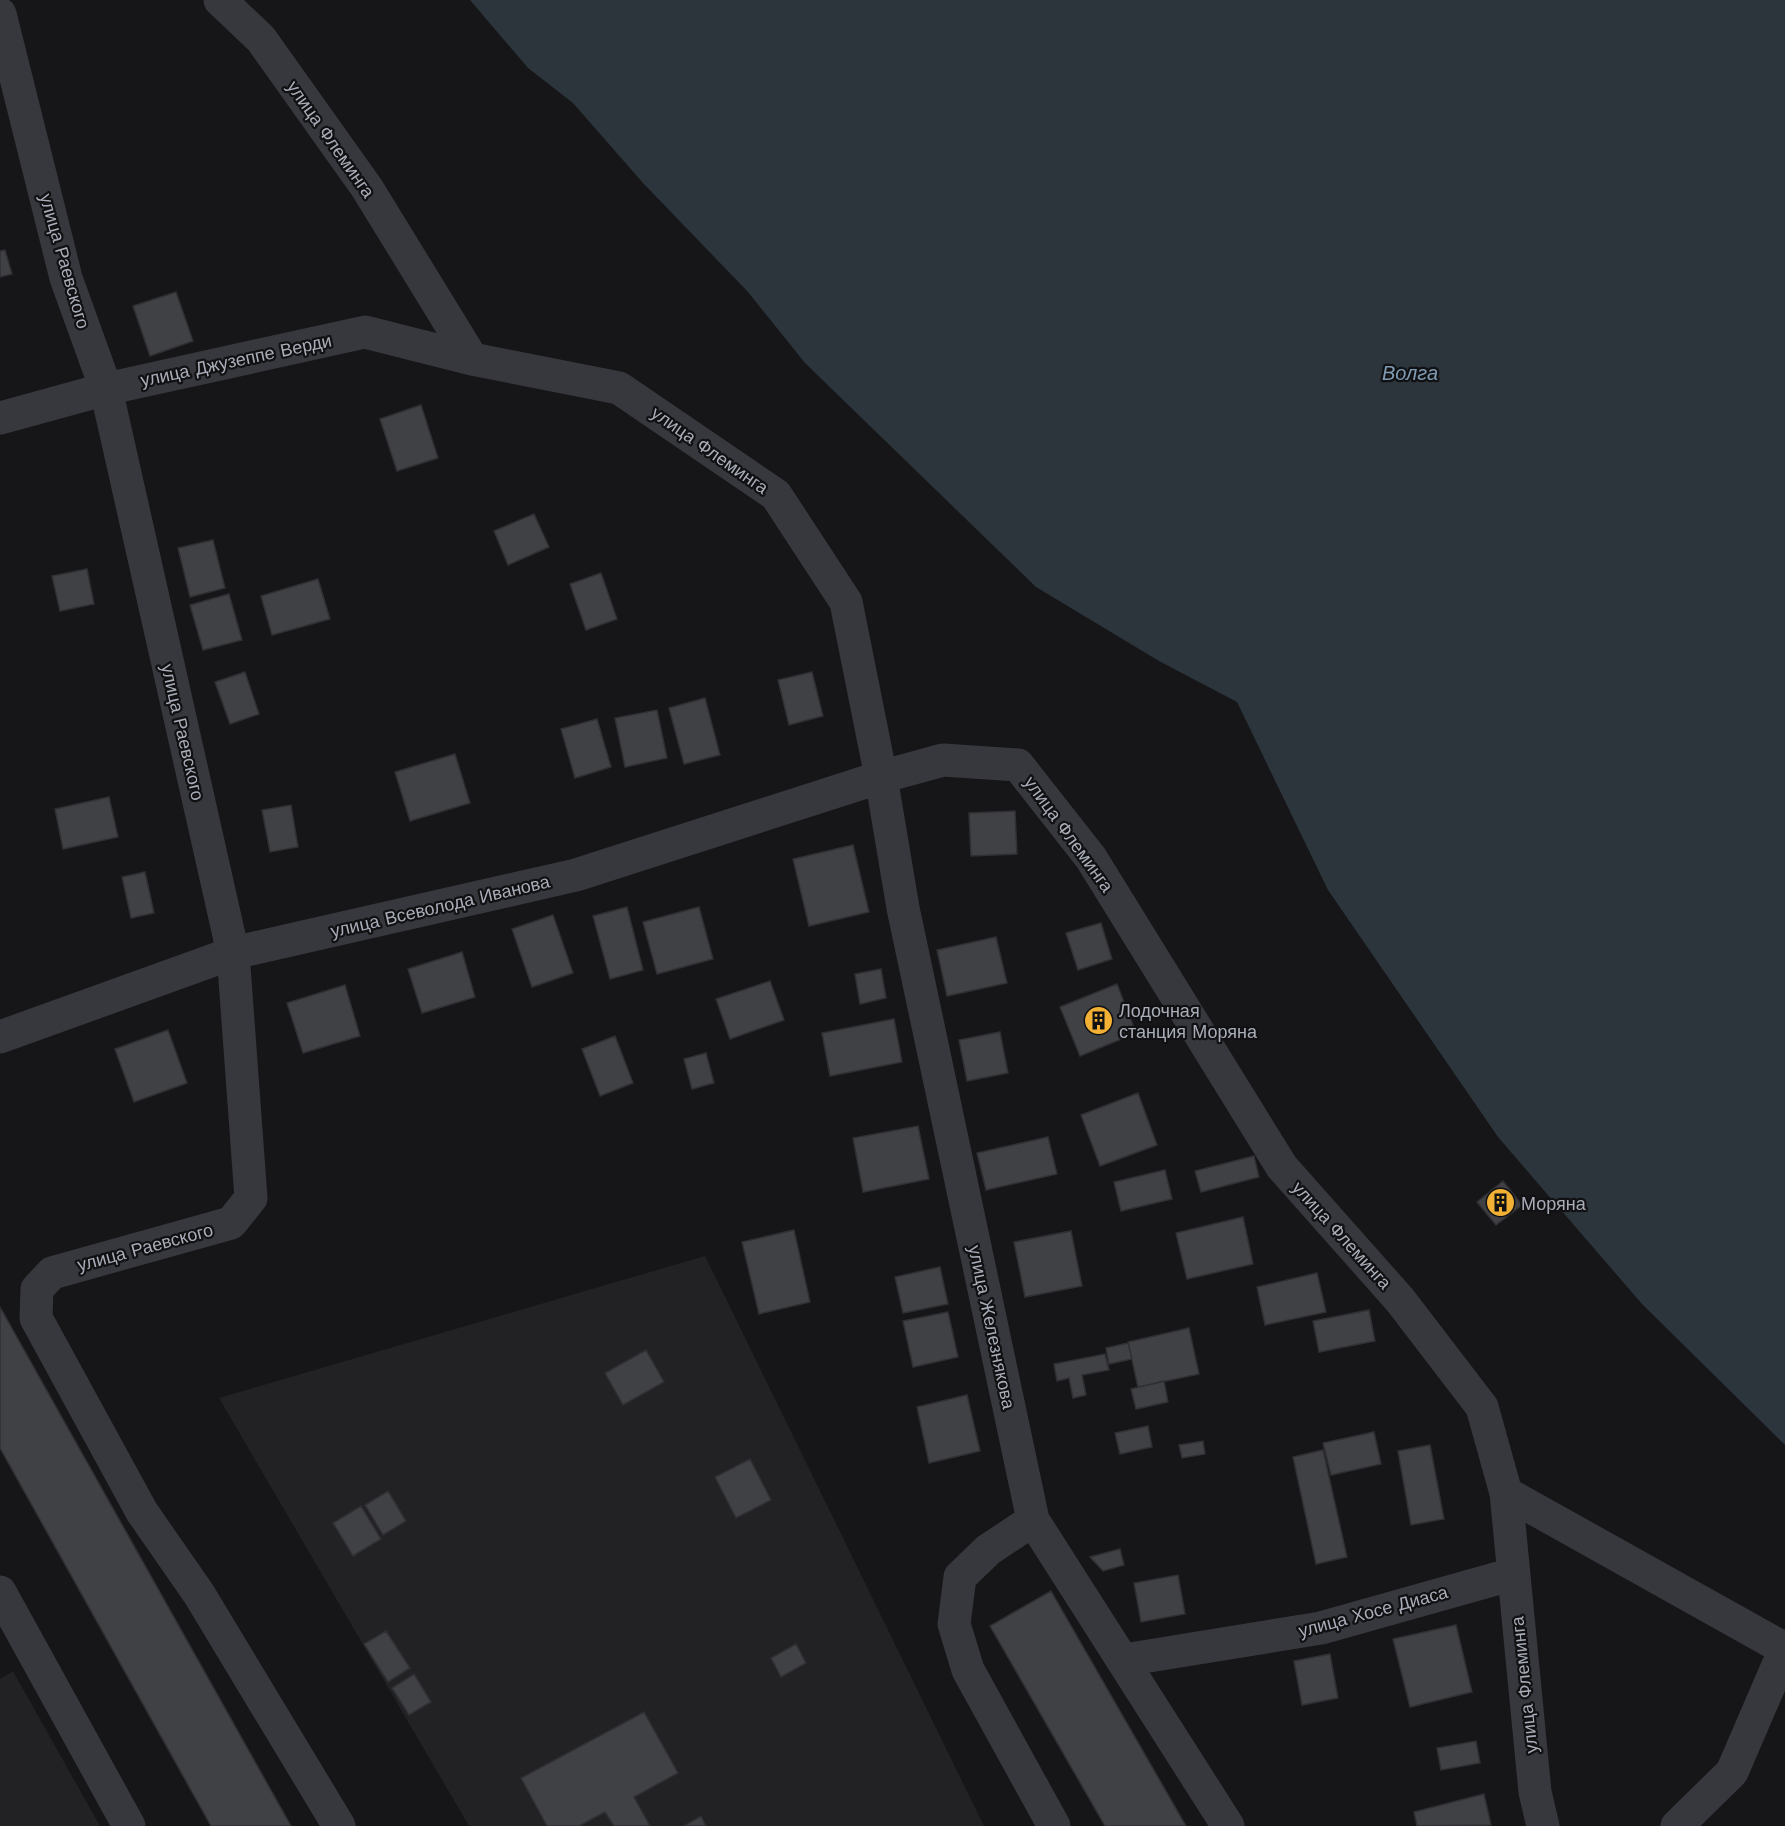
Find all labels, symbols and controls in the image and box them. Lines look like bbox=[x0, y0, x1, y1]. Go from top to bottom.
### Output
street label: улица Флеминга bbox=[283, 77, 380, 202]
street label: улица Раевского bbox=[36, 191, 94, 331]
street label: улица Джузеппе Верди bbox=[138, 329, 334, 391]
water label: Волга bbox=[1382, 361, 1438, 385]
street label: улица Флеминга bbox=[648, 402, 773, 499]
street label: улица Раевского bbox=[157, 662, 209, 802]
street label: улица Флеминга bbox=[1020, 772, 1119, 897]
street label: улица Всеволода Иванова bbox=[328, 870, 553, 941]
place label: Лодочная станция Моряна bbox=[1119, 1000, 1258, 1042]
building icon: Лодочная станция Моряна bbox=[1082, 1004, 1114, 1036]
street label: улица Флеминга bbox=[1288, 1177, 1397, 1294]
building icon: Моряна bbox=[1484, 1187, 1516, 1219]
place label: Моряна bbox=[1521, 1193, 1587, 1214]
street label: улица Раевского bbox=[75, 1219, 215, 1275]
street label: улица Железнякова bbox=[964, 1243, 1020, 1412]
street label: улица Хосе Диаса bbox=[1296, 1581, 1451, 1641]
street label: улица Флеминга bbox=[1506, 1614, 1542, 1755]

